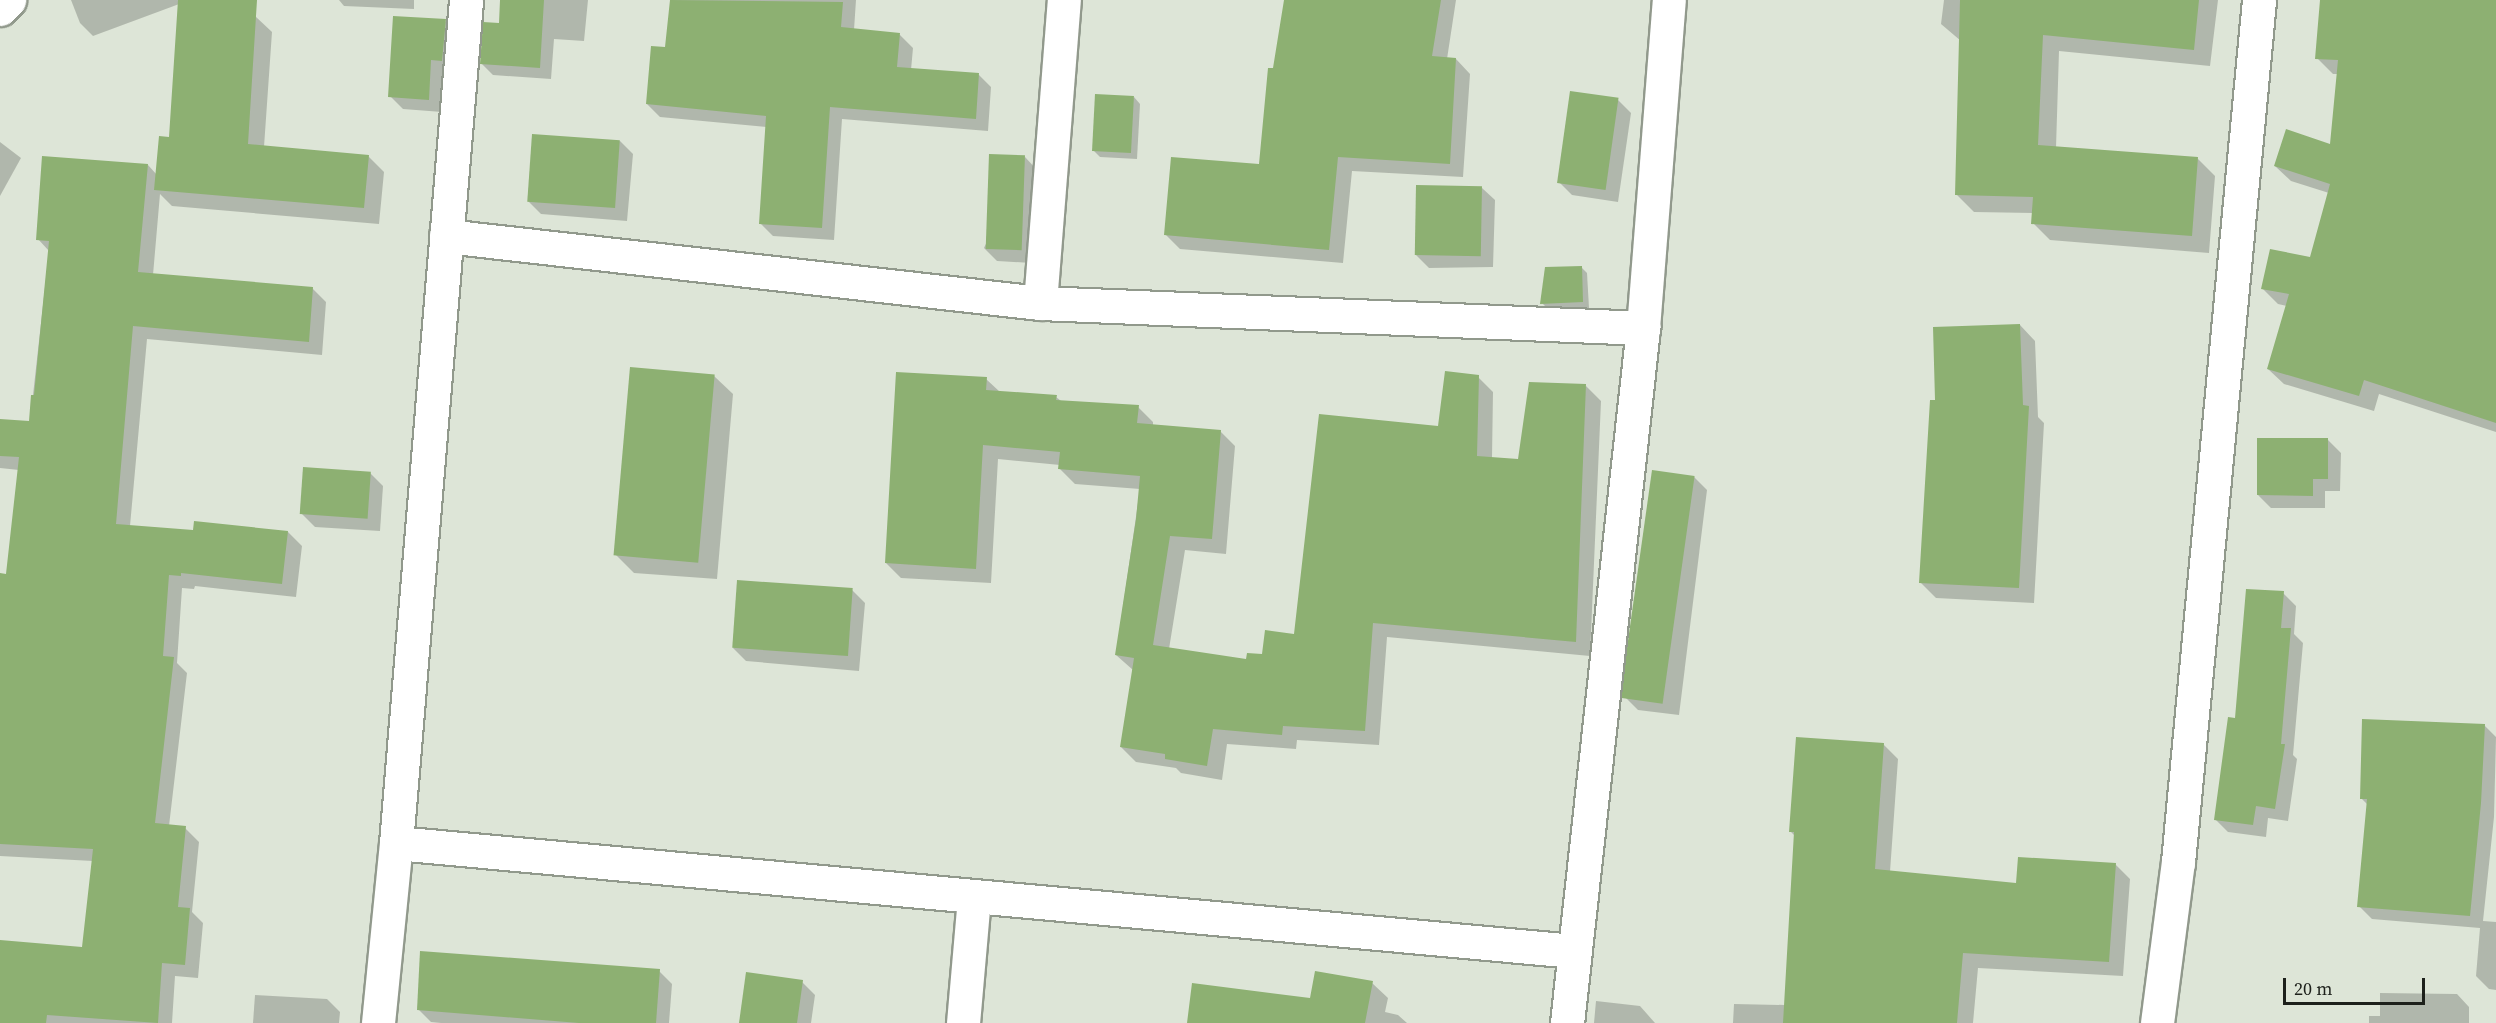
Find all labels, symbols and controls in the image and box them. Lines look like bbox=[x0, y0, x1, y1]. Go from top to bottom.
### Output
scale bar bbox=[2286, 966, 2428, 1004]
text: 20 m bbox=[2294, 976, 2332, 1001]

